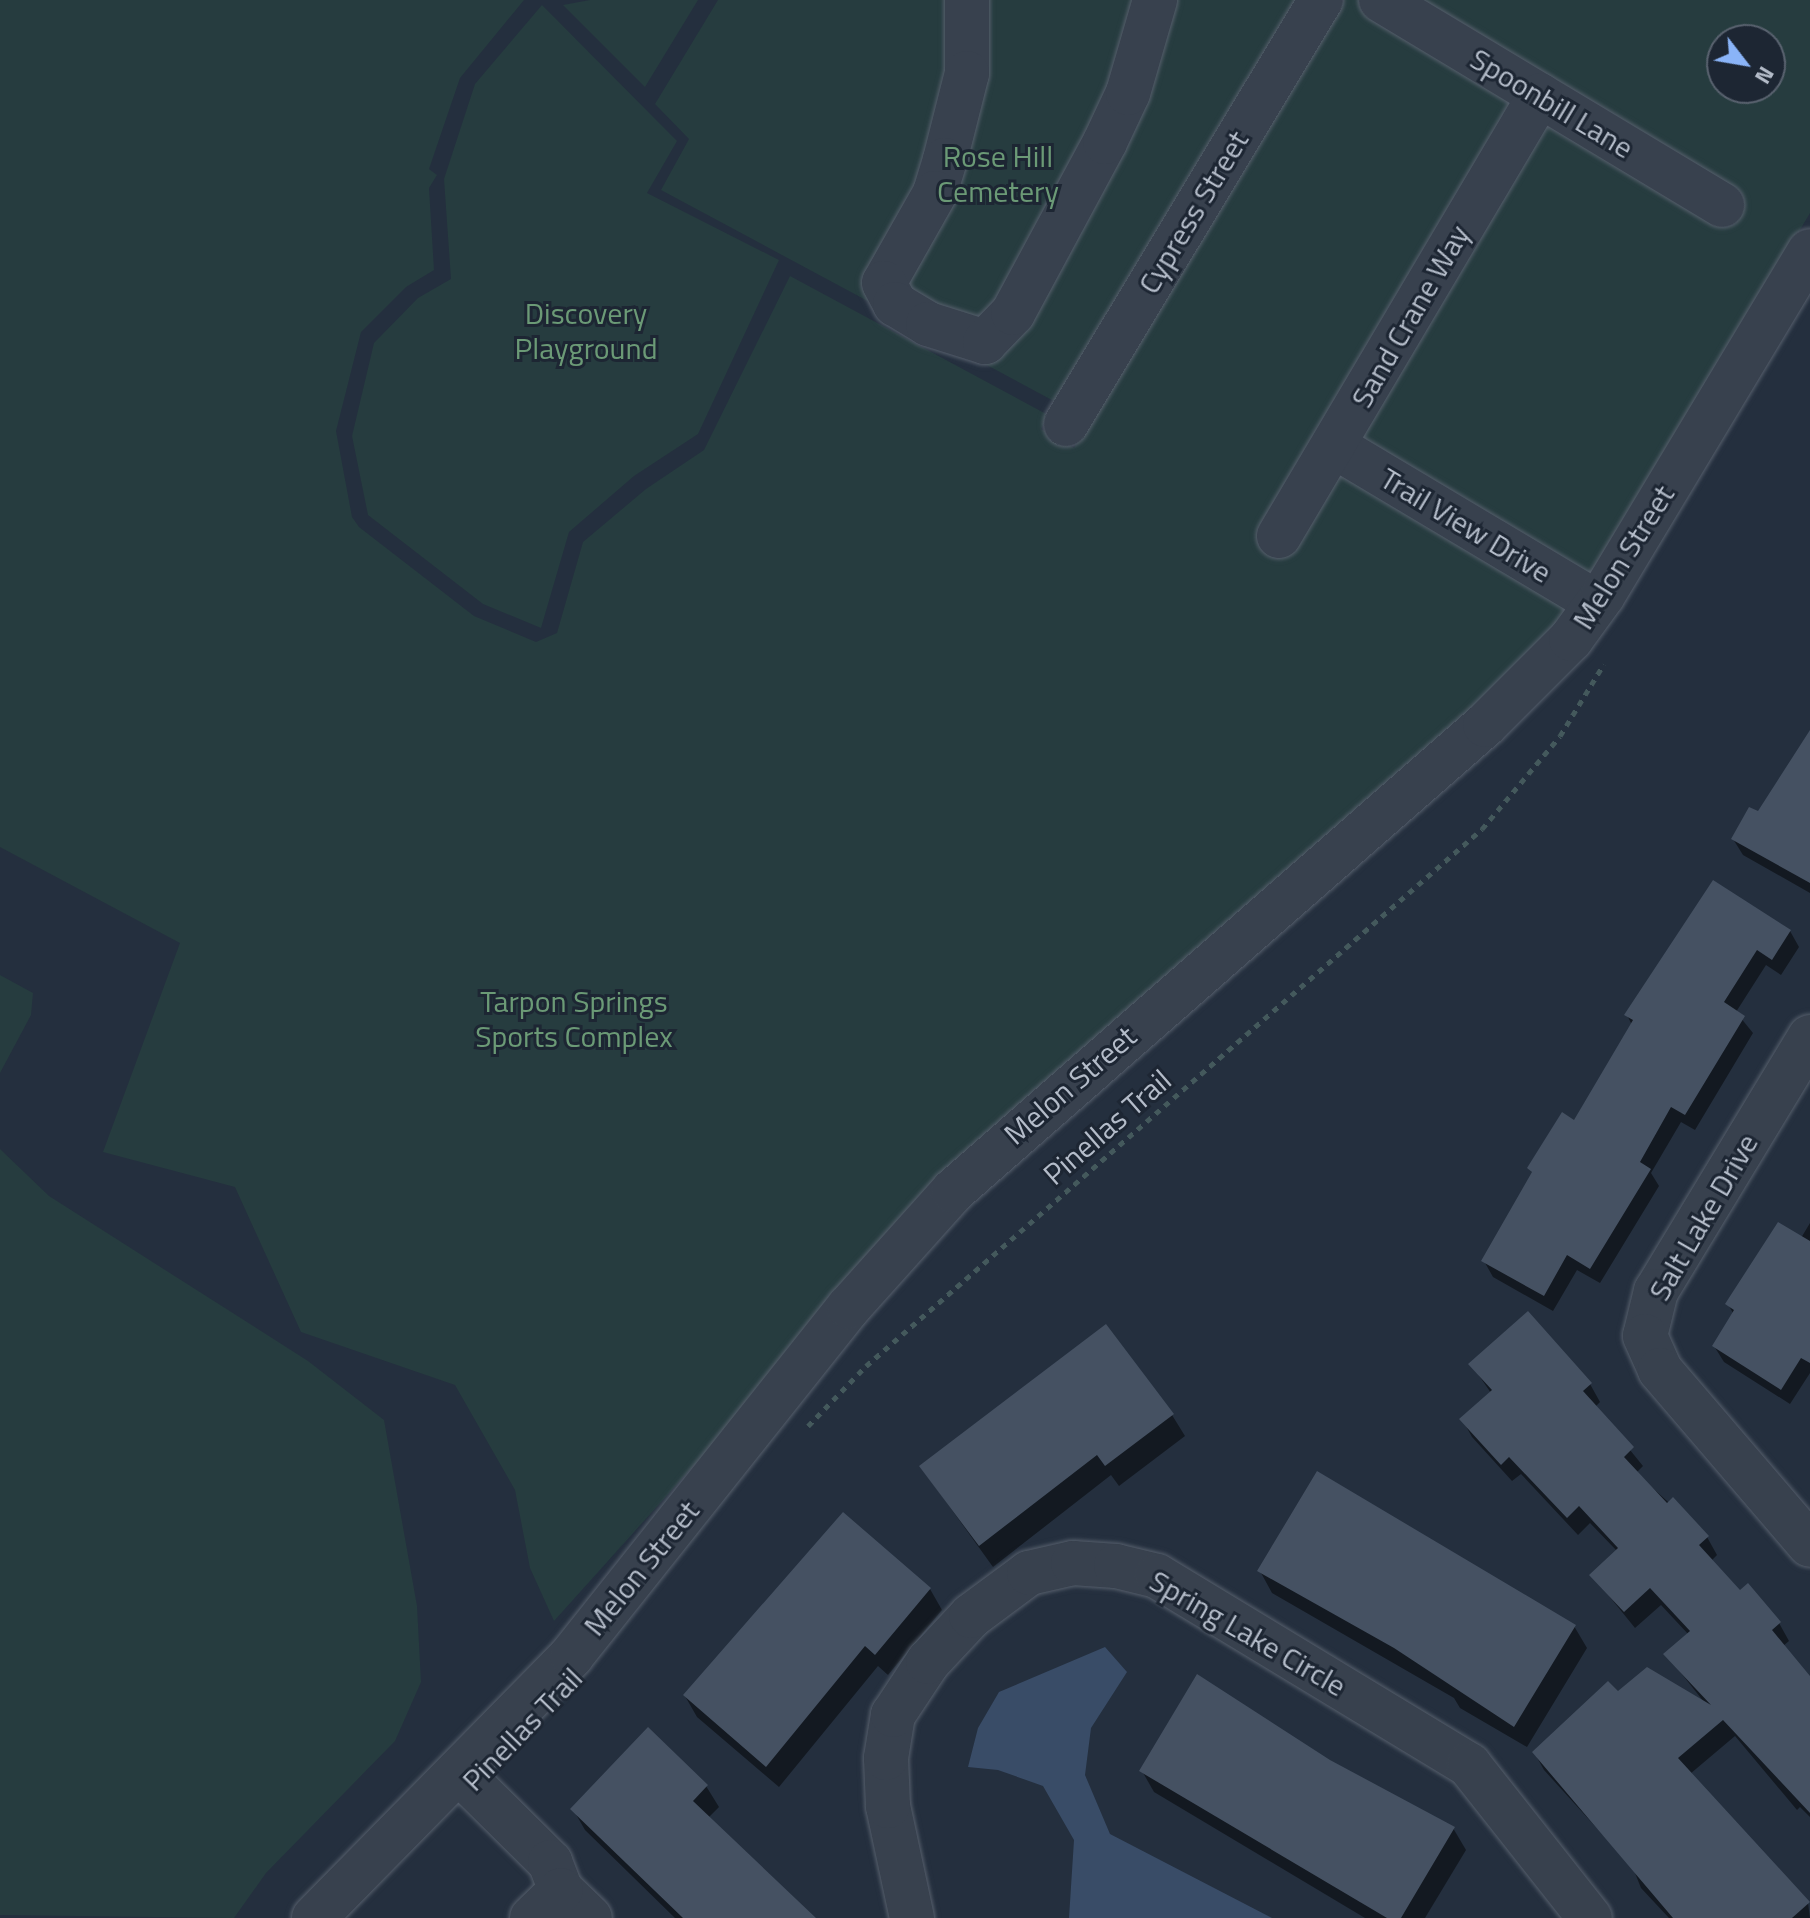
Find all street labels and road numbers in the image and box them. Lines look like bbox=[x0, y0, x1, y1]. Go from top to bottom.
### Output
street label: Spoonbill Lane bbox=[1464, 40, 1640, 166]
street label: Cypress Street bbox=[1130, 124, 1256, 300]
street label: Sand Crane Way bbox=[1343, 218, 1477, 414]
street label: Trail View Drive bbox=[1374, 460, 1558, 590]
street label: Melon Street bbox=[1565, 478, 1681, 636]
street label: Melon Street bbox=[997, 1018, 1143, 1152]
street label: Pinellas Trail bbox=[1036, 1062, 1178, 1192]
street label: Salt Lake Drive bbox=[1641, 1127, 1765, 1307]
street label: Melon Street bbox=[576, 1493, 706, 1643]
street label: Spring Lake Circle bbox=[1144, 1562, 1352, 1704]
street label: Pinellas Trail bbox=[454, 1660, 590, 1798]

